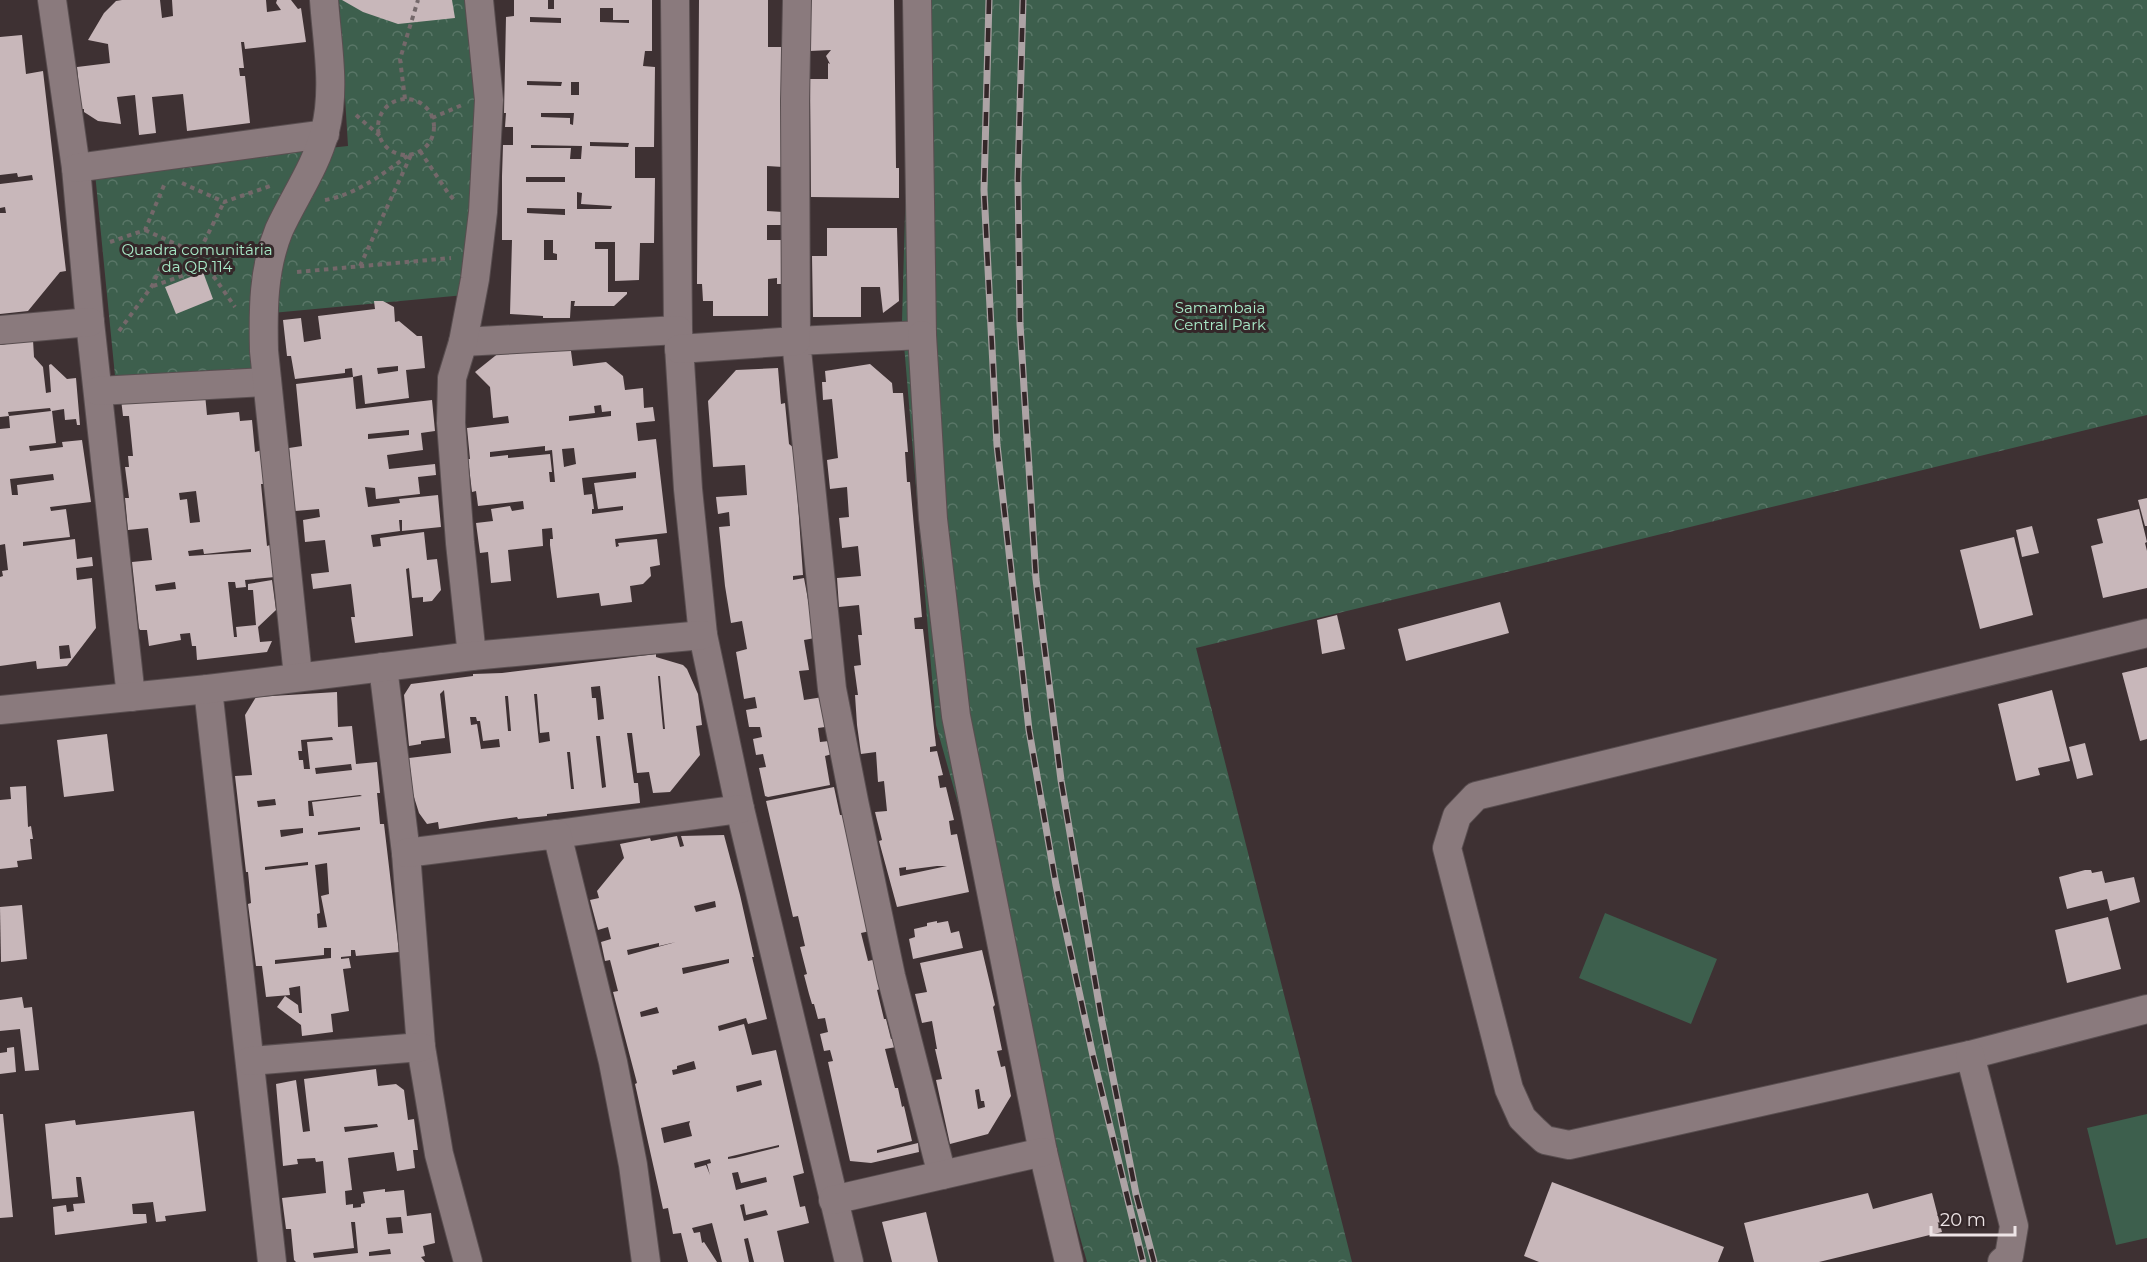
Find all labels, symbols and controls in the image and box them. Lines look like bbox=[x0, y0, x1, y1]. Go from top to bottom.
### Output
park label: Quadra comunitária da QR 114 bbox=[121, 240, 273, 276]
park label: Samambaia Central Park bbox=[1174, 298, 1266, 334]
scale bar bbox=[1931, 1199, 2015, 1237]
text: 20 m bbox=[1940, 1209, 1986, 1231]

